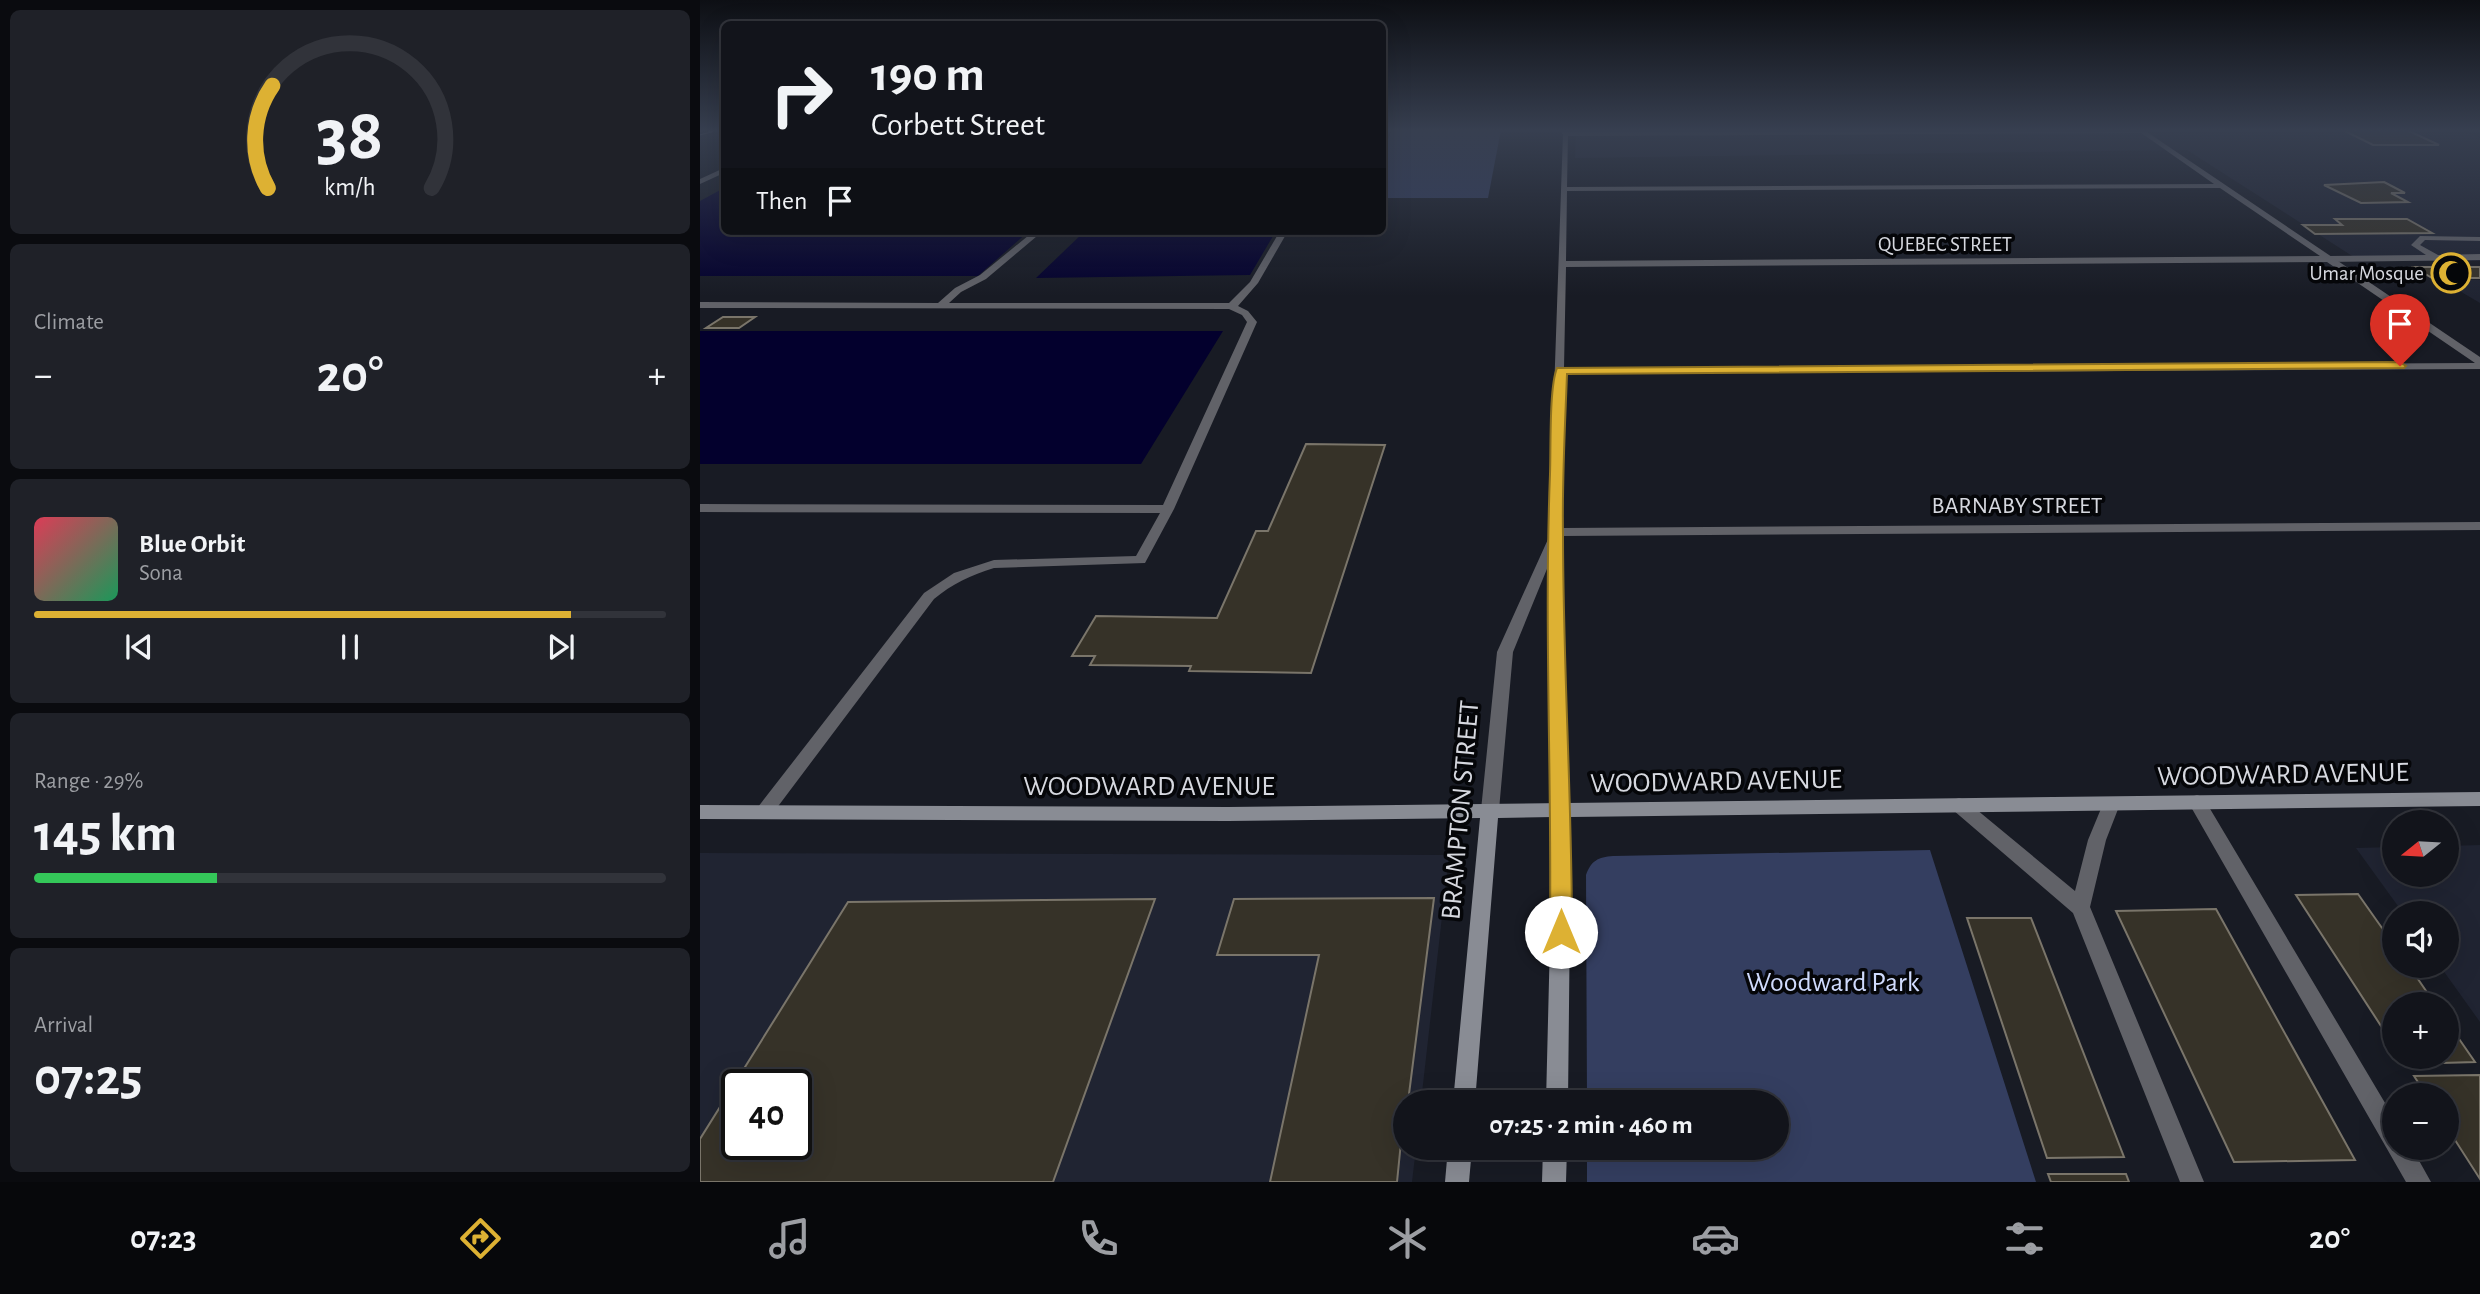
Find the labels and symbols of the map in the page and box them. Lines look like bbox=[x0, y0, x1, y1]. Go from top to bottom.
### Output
street label: QUEBEC STREET bbox=[1878, 234, 2012, 255]
mosque icon: Umar Mosque bbox=[2430, 252, 2472, 294]
place label: Umar Mosque bbox=[2309, 263, 2424, 284]
pin bbox=[2370, 294, 2430, 366]
street label: BARNABY STREET bbox=[1932, 494, 2103, 518]
street label: BRAMPTON STREET bbox=[1437, 699, 1485, 921]
street label: WOODWARD AVENUE bbox=[2157, 759, 2409, 791]
street label: WOODWARD AVENUE bbox=[1590, 766, 1842, 798]
street label: WOODWARD AVENUE bbox=[1023, 773, 1275, 801]
north arrow bbox=[2382, 810, 2459, 887]
position arrow bbox=[1524, 895, 1598, 969]
park label: Woodward Park bbox=[1746, 969, 1920, 997]
speed limit sign: 40 bbox=[721, 1069, 812, 1160]

